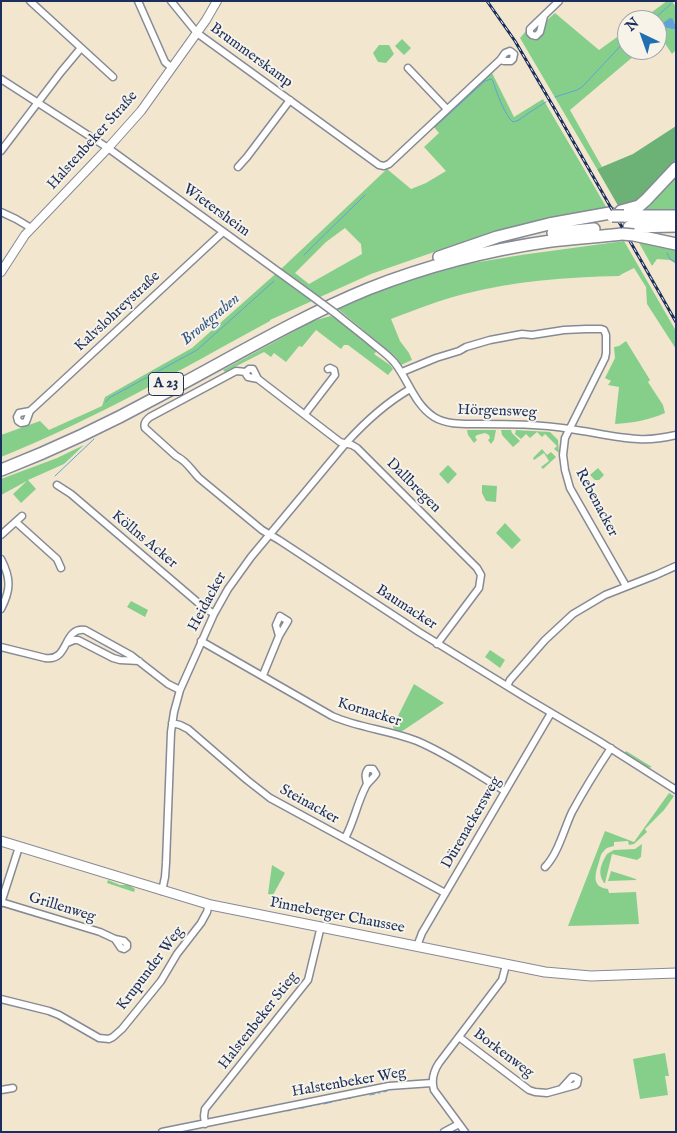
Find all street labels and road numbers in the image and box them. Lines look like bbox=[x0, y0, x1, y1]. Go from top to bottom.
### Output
street label: Brummerskamp bbox=[206, 20, 296, 92]
street label: Halstenbeker Straße bbox=[44, 88, 142, 194]
street label: Wietersheim bbox=[179, 181, 253, 241]
street label: Kalvslohreystraße bbox=[72, 268, 164, 356]
road number: A 23 bbox=[148, 372, 184, 396]
street label: Hörgensweg bbox=[457, 402, 537, 422]
street label: Dallbregen bbox=[382, 455, 444, 517]
street label: Rebenacker bbox=[571, 466, 621, 540]
street label: Köllns Acker bbox=[107, 507, 181, 573]
street label: Heidacker bbox=[185, 569, 231, 635]
street label: Baumacker bbox=[372, 582, 440, 634]
street label: Kornacker bbox=[335, 695, 403, 731]
street label: Dürenackersweg bbox=[438, 774, 506, 872]
street label: Steinacker bbox=[276, 781, 342, 829]
street label: Grillenweg bbox=[26, 889, 98, 927]
street label: Pinneberger Chaussee bbox=[268, 894, 406, 938]
street label: Krupunder Weg bbox=[114, 924, 188, 1014]
street label: Halstenbeker Stieg bbox=[215, 969, 303, 1073]
street label: Borkenweg bbox=[469, 1025, 537, 1083]
street label: Halstenbeker Weg bbox=[290, 1064, 408, 1102]

